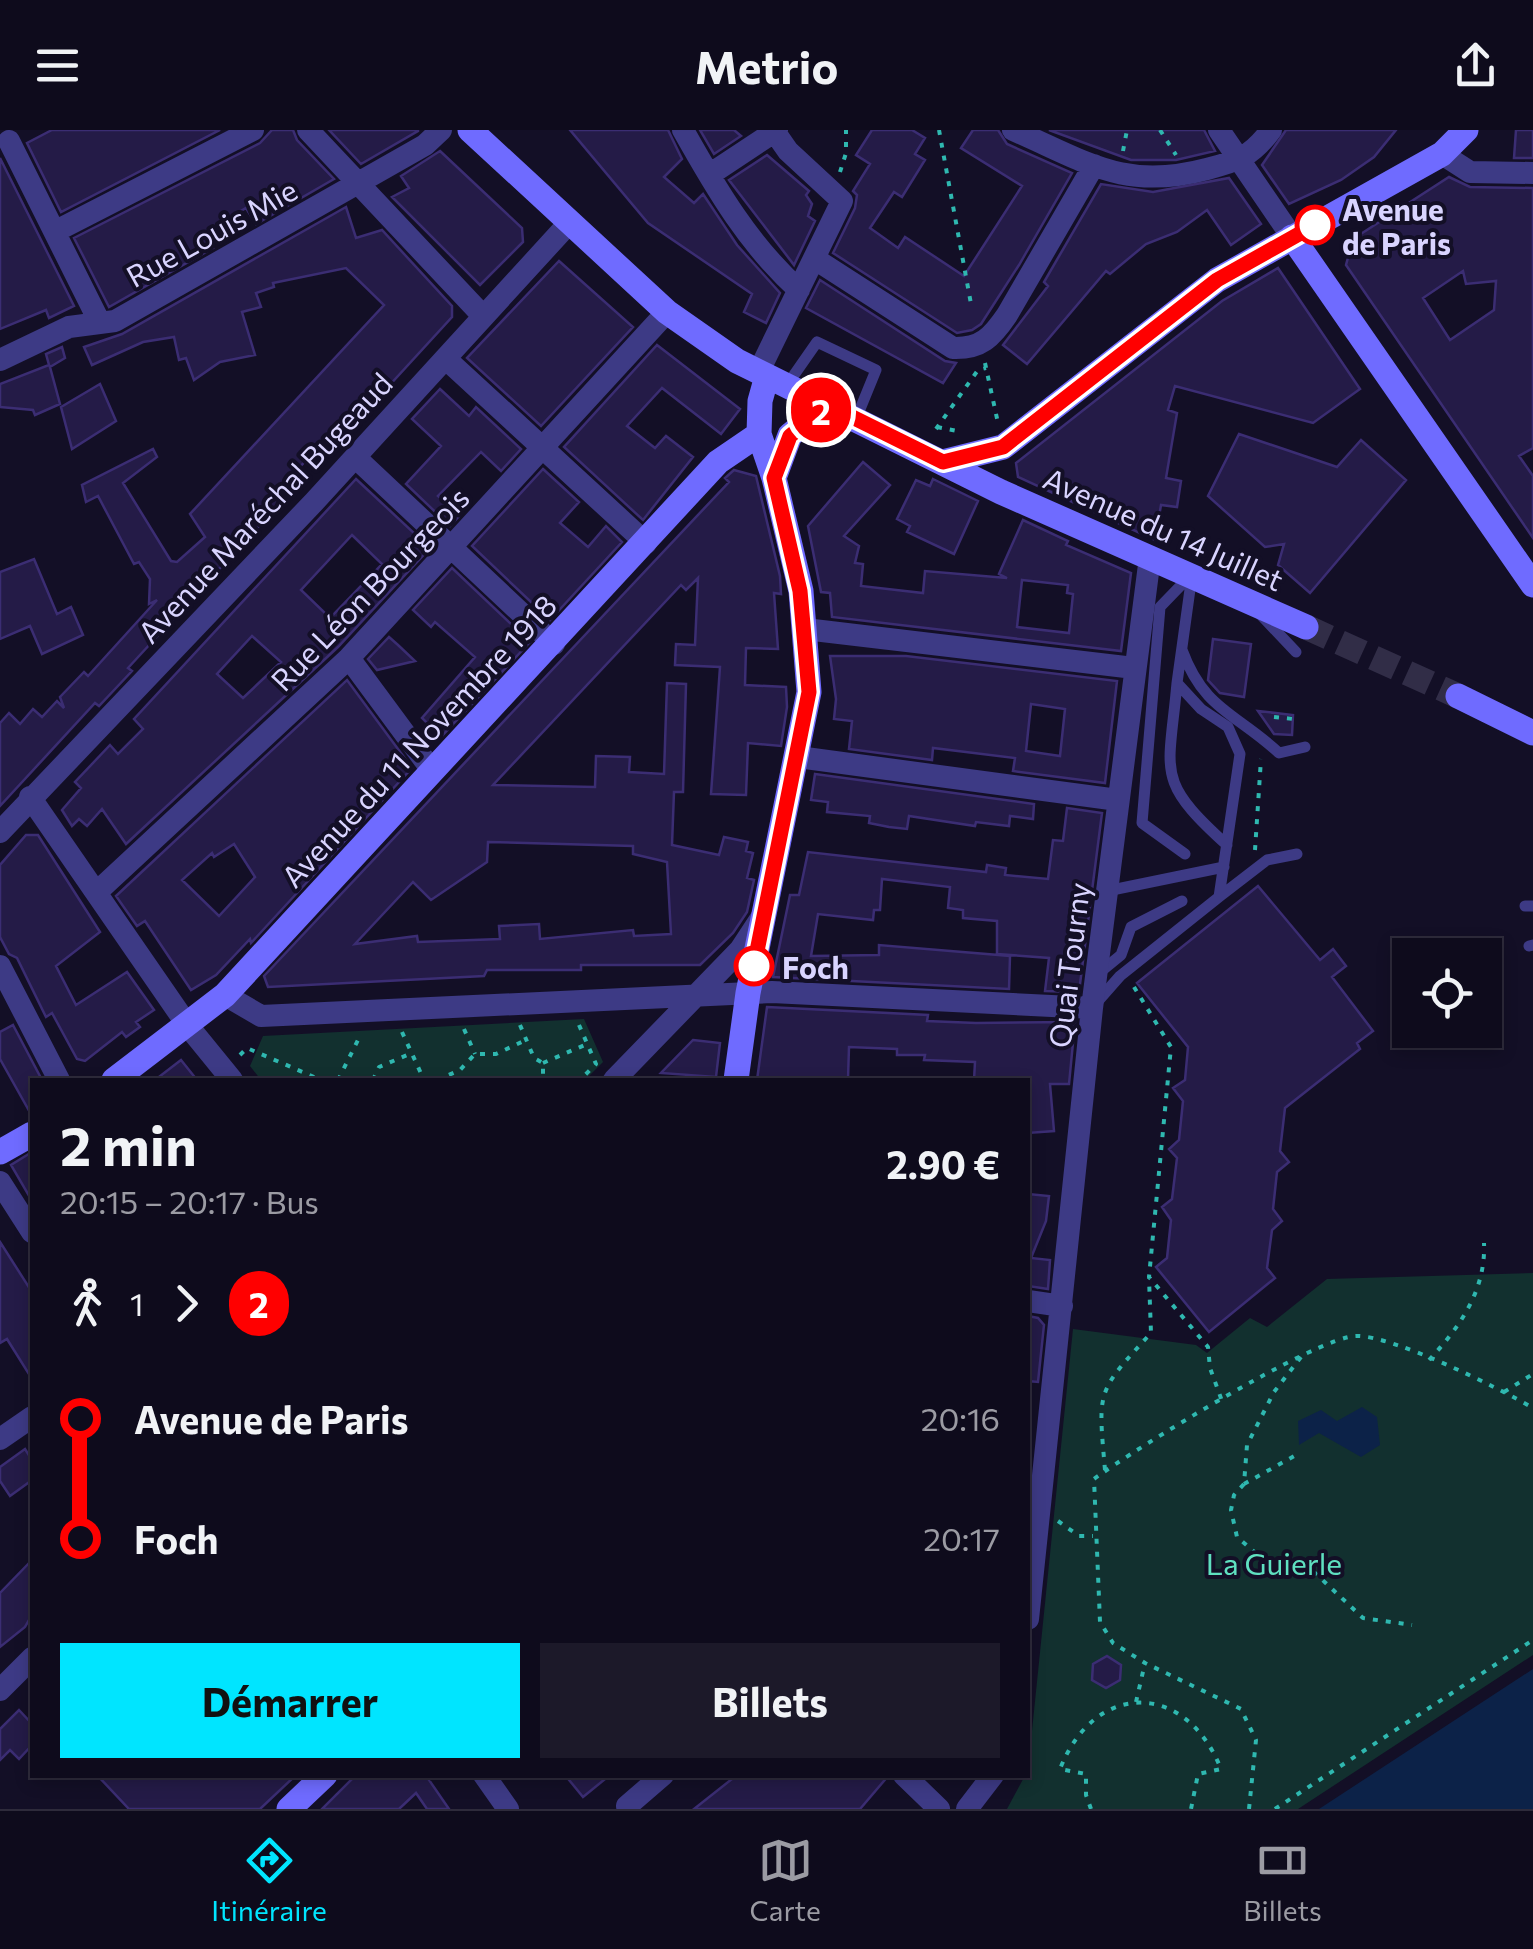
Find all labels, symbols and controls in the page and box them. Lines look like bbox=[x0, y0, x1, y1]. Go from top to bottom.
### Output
icon: menu bbox=[30, 38, 85, 93]
text: Metrio bbox=[695, 38, 838, 93]
icon: share bbox=[1448, 38, 1503, 93]
street label: Rue Louis Mie bbox=[119, 170, 303, 294]
place label: Avenue de Paris bbox=[1342, 190, 1451, 261]
marker: Avenue de Paris bbox=[1296, 206, 1334, 244]
street label: Avenue Maréchal Bugeaud bbox=[129, 364, 399, 650]
line badge: 2 bbox=[788, 378, 854, 442]
text: 2 bbox=[811, 389, 831, 432]
street label: Avenue du 14 Juillet bbox=[1038, 459, 1290, 597]
street label: Rue Léon Bourgeois bbox=[262, 478, 476, 698]
street label: Avenue du 11 Novembre 1918 bbox=[273, 586, 563, 894]
street label: Quai Tourny bbox=[1039, 880, 1097, 1050]
map controls bbox=[1392, 938, 1502, 1048]
button: locate bbox=[1392, 938, 1502, 1048]
marker: Foch bbox=[735, 947, 773, 985]
place label: Foch bbox=[782, 948, 849, 985]
text: 2 min bbox=[60, 1110, 197, 1177]
text: 2.90 € bbox=[886, 1140, 1000, 1187]
text: 20:15 – 20:17 · Bus bbox=[60, 1181, 319, 1221]
icon: walk bbox=[60, 1276, 115, 1331]
icon: forward bbox=[159, 1276, 214, 1331]
text: 2 bbox=[249, 1282, 269, 1325]
text: 1 bbox=[130, 1283, 144, 1323]
text: Avenue de Paris bbox=[134, 1395, 408, 1442]
text: 20:16 bbox=[921, 1398, 1000, 1438]
text: Foch bbox=[134, 1515, 219, 1562]
text: 20:17 bbox=[923, 1518, 1000, 1558]
park label: La Guierle bbox=[1206, 1544, 1342, 1581]
button: Démarrer bbox=[60, 1643, 520, 1758]
button: Billets bbox=[540, 1643, 1000, 1758]
tab: Itinéraire bbox=[211, 1833, 327, 1927]
tab: Carte bbox=[750, 1833, 821, 1927]
tab: Billets bbox=[1243, 1833, 1322, 1927]

